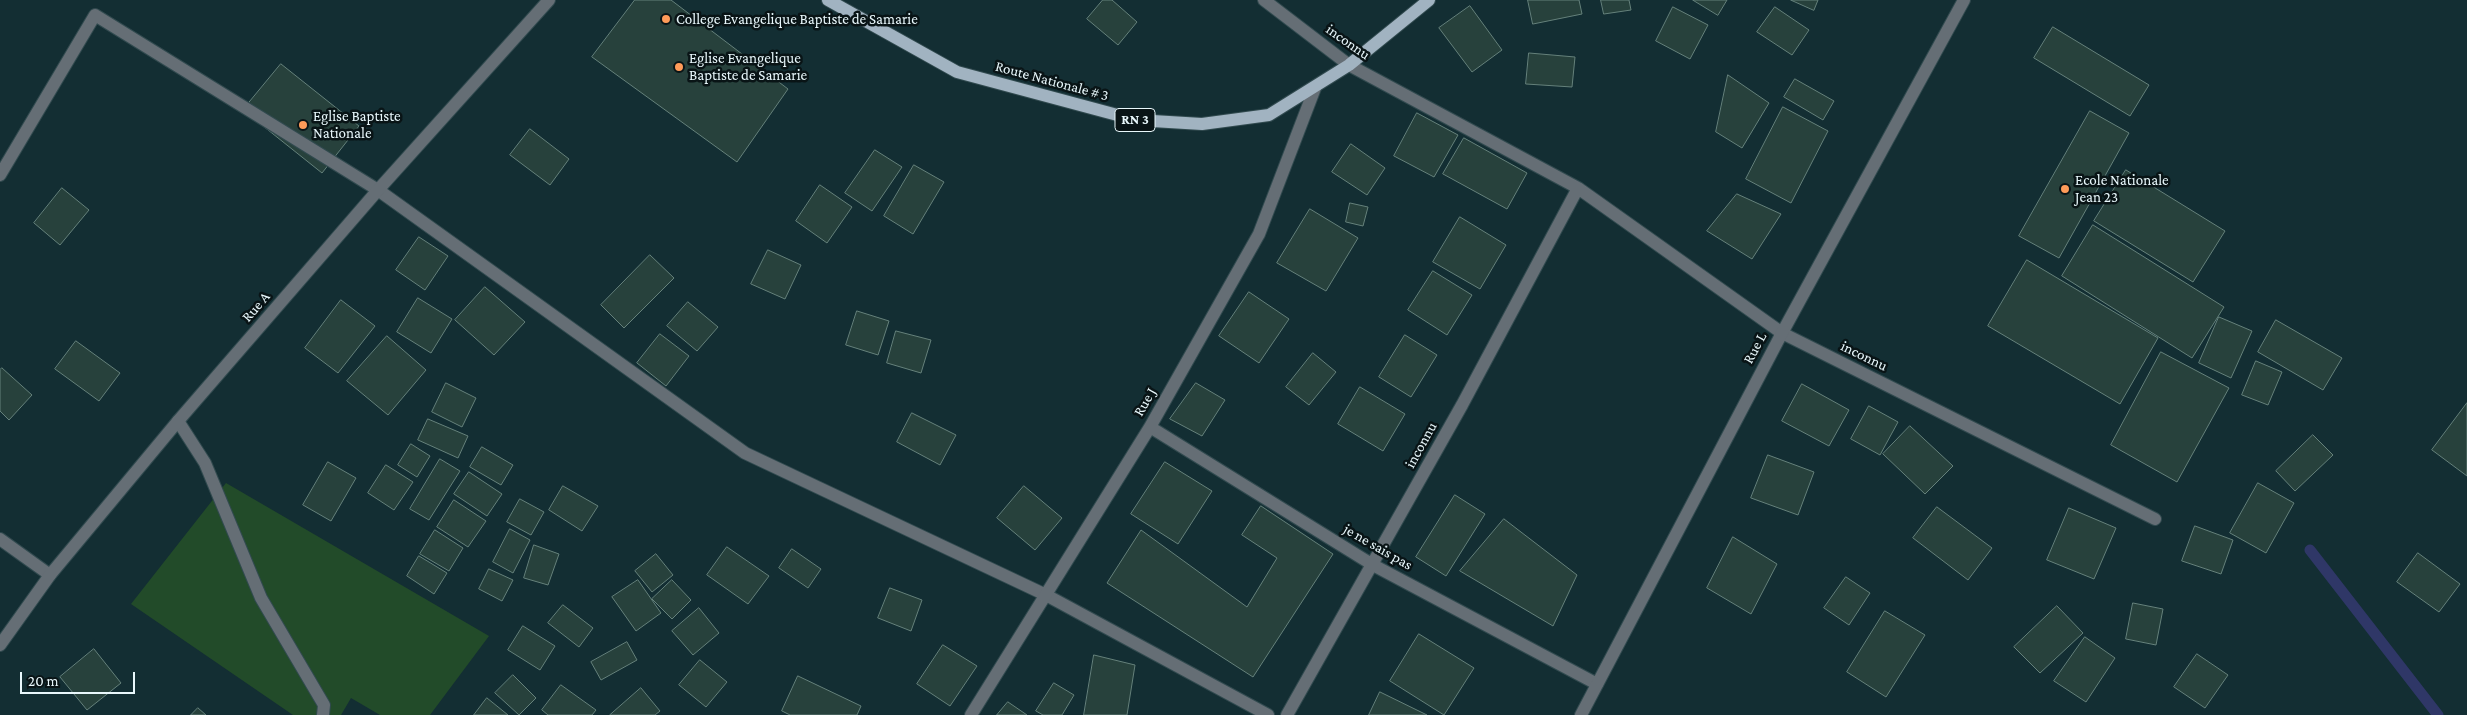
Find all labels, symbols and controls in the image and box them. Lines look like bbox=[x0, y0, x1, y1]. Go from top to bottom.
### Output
place label: College Evangelique Baptiste de Samarie bbox=[676, 10, 918, 28]
marker: College Evangelique Baptiste de Samarie bbox=[660, 13, 672, 25]
street label: inconnu bbox=[1323, 20, 1373, 64]
place label: Eglise Evangelique Baptiste de Samarie bbox=[689, 49, 807, 84]
street label: Route Nationale # 3 bbox=[993, 57, 1111, 105]
marker: Eglise Evangelique Baptiste de Samarie bbox=[673, 61, 685, 73]
place label: Eglise Baptiste Nationale bbox=[313, 107, 401, 142]
road number: RN 3 bbox=[1115, 108, 1155, 132]
marker: Eglise Baptiste Nationale bbox=[297, 119, 309, 131]
place label: Ecole Nationale Jean 23 bbox=[2075, 171, 2169, 206]
marker: Ecole Nationale Jean 23 bbox=[2059, 183, 2071, 195]
street label: Rue A bbox=[238, 288, 274, 326]
street label: Rue L bbox=[1739, 329, 1771, 367]
street label: inconnu bbox=[1838, 337, 1890, 375]
street label: Rue J bbox=[1130, 384, 1160, 420]
street label: inconnu bbox=[1401, 419, 1441, 471]
street label: je ne sais pas bbox=[1340, 520, 1416, 574]
scale bar bbox=[22, 662, 138, 694]
text: 20 m bbox=[28, 673, 59, 689]

